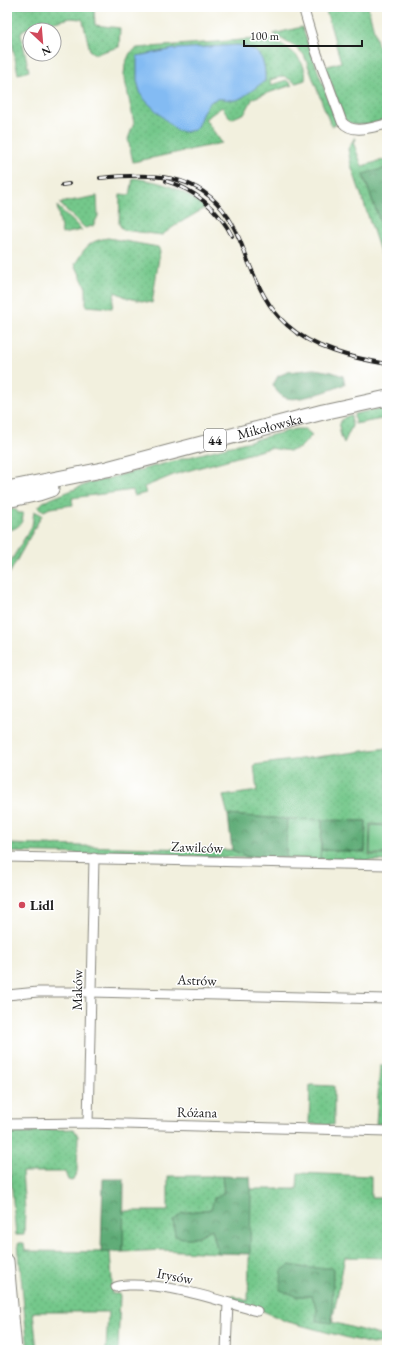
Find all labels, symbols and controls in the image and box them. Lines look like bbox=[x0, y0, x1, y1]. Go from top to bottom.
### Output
north arrow bbox=[22, 22, 62, 62]
scale bar bbox=[244, 22, 362, 48]
text: 100 m bbox=[250, 28, 280, 44]
text: N bbox=[39, 43, 53, 59]
street label: Mikołowska bbox=[235, 409, 304, 443]
road number: 44 bbox=[204, 429, 226, 451]
street label: Zawilców bbox=[171, 837, 224, 857]
place label: Lidl bbox=[30, 896, 54, 914]
marker: Lidl bbox=[17, 900, 27, 910]
street label: Maków bbox=[68, 969, 86, 1011]
street label: Astrów bbox=[176, 970, 218, 990]
street label: Różana bbox=[177, 1103, 218, 1121]
street label: Irysów bbox=[155, 1264, 195, 1288]

